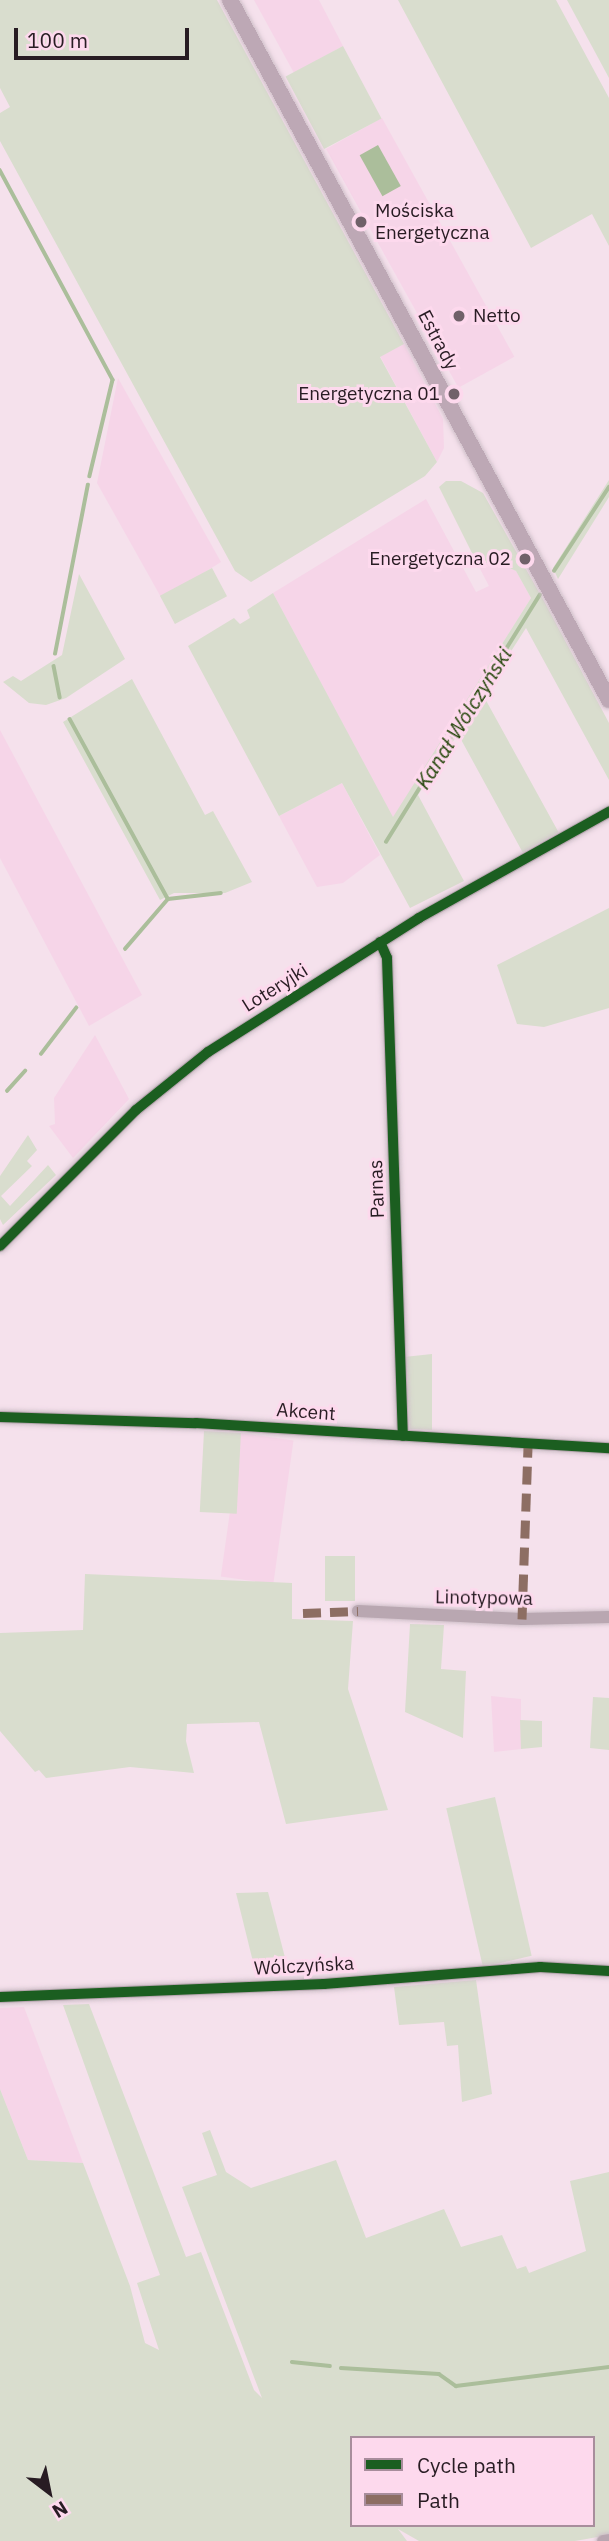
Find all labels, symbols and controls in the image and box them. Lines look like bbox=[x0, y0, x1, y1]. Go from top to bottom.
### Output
scale bar bbox=[18, 14, 192, 58]
text: 100 m bbox=[27, 26, 88, 54]
place label: Mościska Energetyczna bbox=[375, 200, 490, 244]
marker: Mościska Energetyczna bbox=[353, 214, 369, 230]
place label: Netto bbox=[473, 305, 521, 327]
street label: Estrady bbox=[413, 306, 463, 374]
marker: Netto bbox=[451, 308, 467, 324]
place label: Energetyczna 01 bbox=[298, 383, 440, 405]
marker: Energetyczna 01 bbox=[446, 386, 462, 402]
place label: Energetyczna 02 bbox=[369, 548, 511, 570]
marker: Energetyczna 02 bbox=[517, 551, 533, 567]
water label: Kanał Wólczyński bbox=[409, 643, 517, 793]
street label: Loteryjki bbox=[238, 959, 312, 1017]
street label: Parnas bbox=[365, 1159, 389, 1219]
street label: Akcent bbox=[276, 1399, 336, 1425]
street label: Linotypowa bbox=[435, 1586, 533, 1610]
street label: Wólczyńska bbox=[253, 1952, 355, 1980]
legend bbox=[350, 2436, 595, 2527]
text: Cycle path bbox=[417, 2451, 516, 2479]
north arrow bbox=[14, 2457, 84, 2527]
text: Path bbox=[417, 2486, 460, 2514]
text: N bbox=[48, 2496, 72, 2524]

